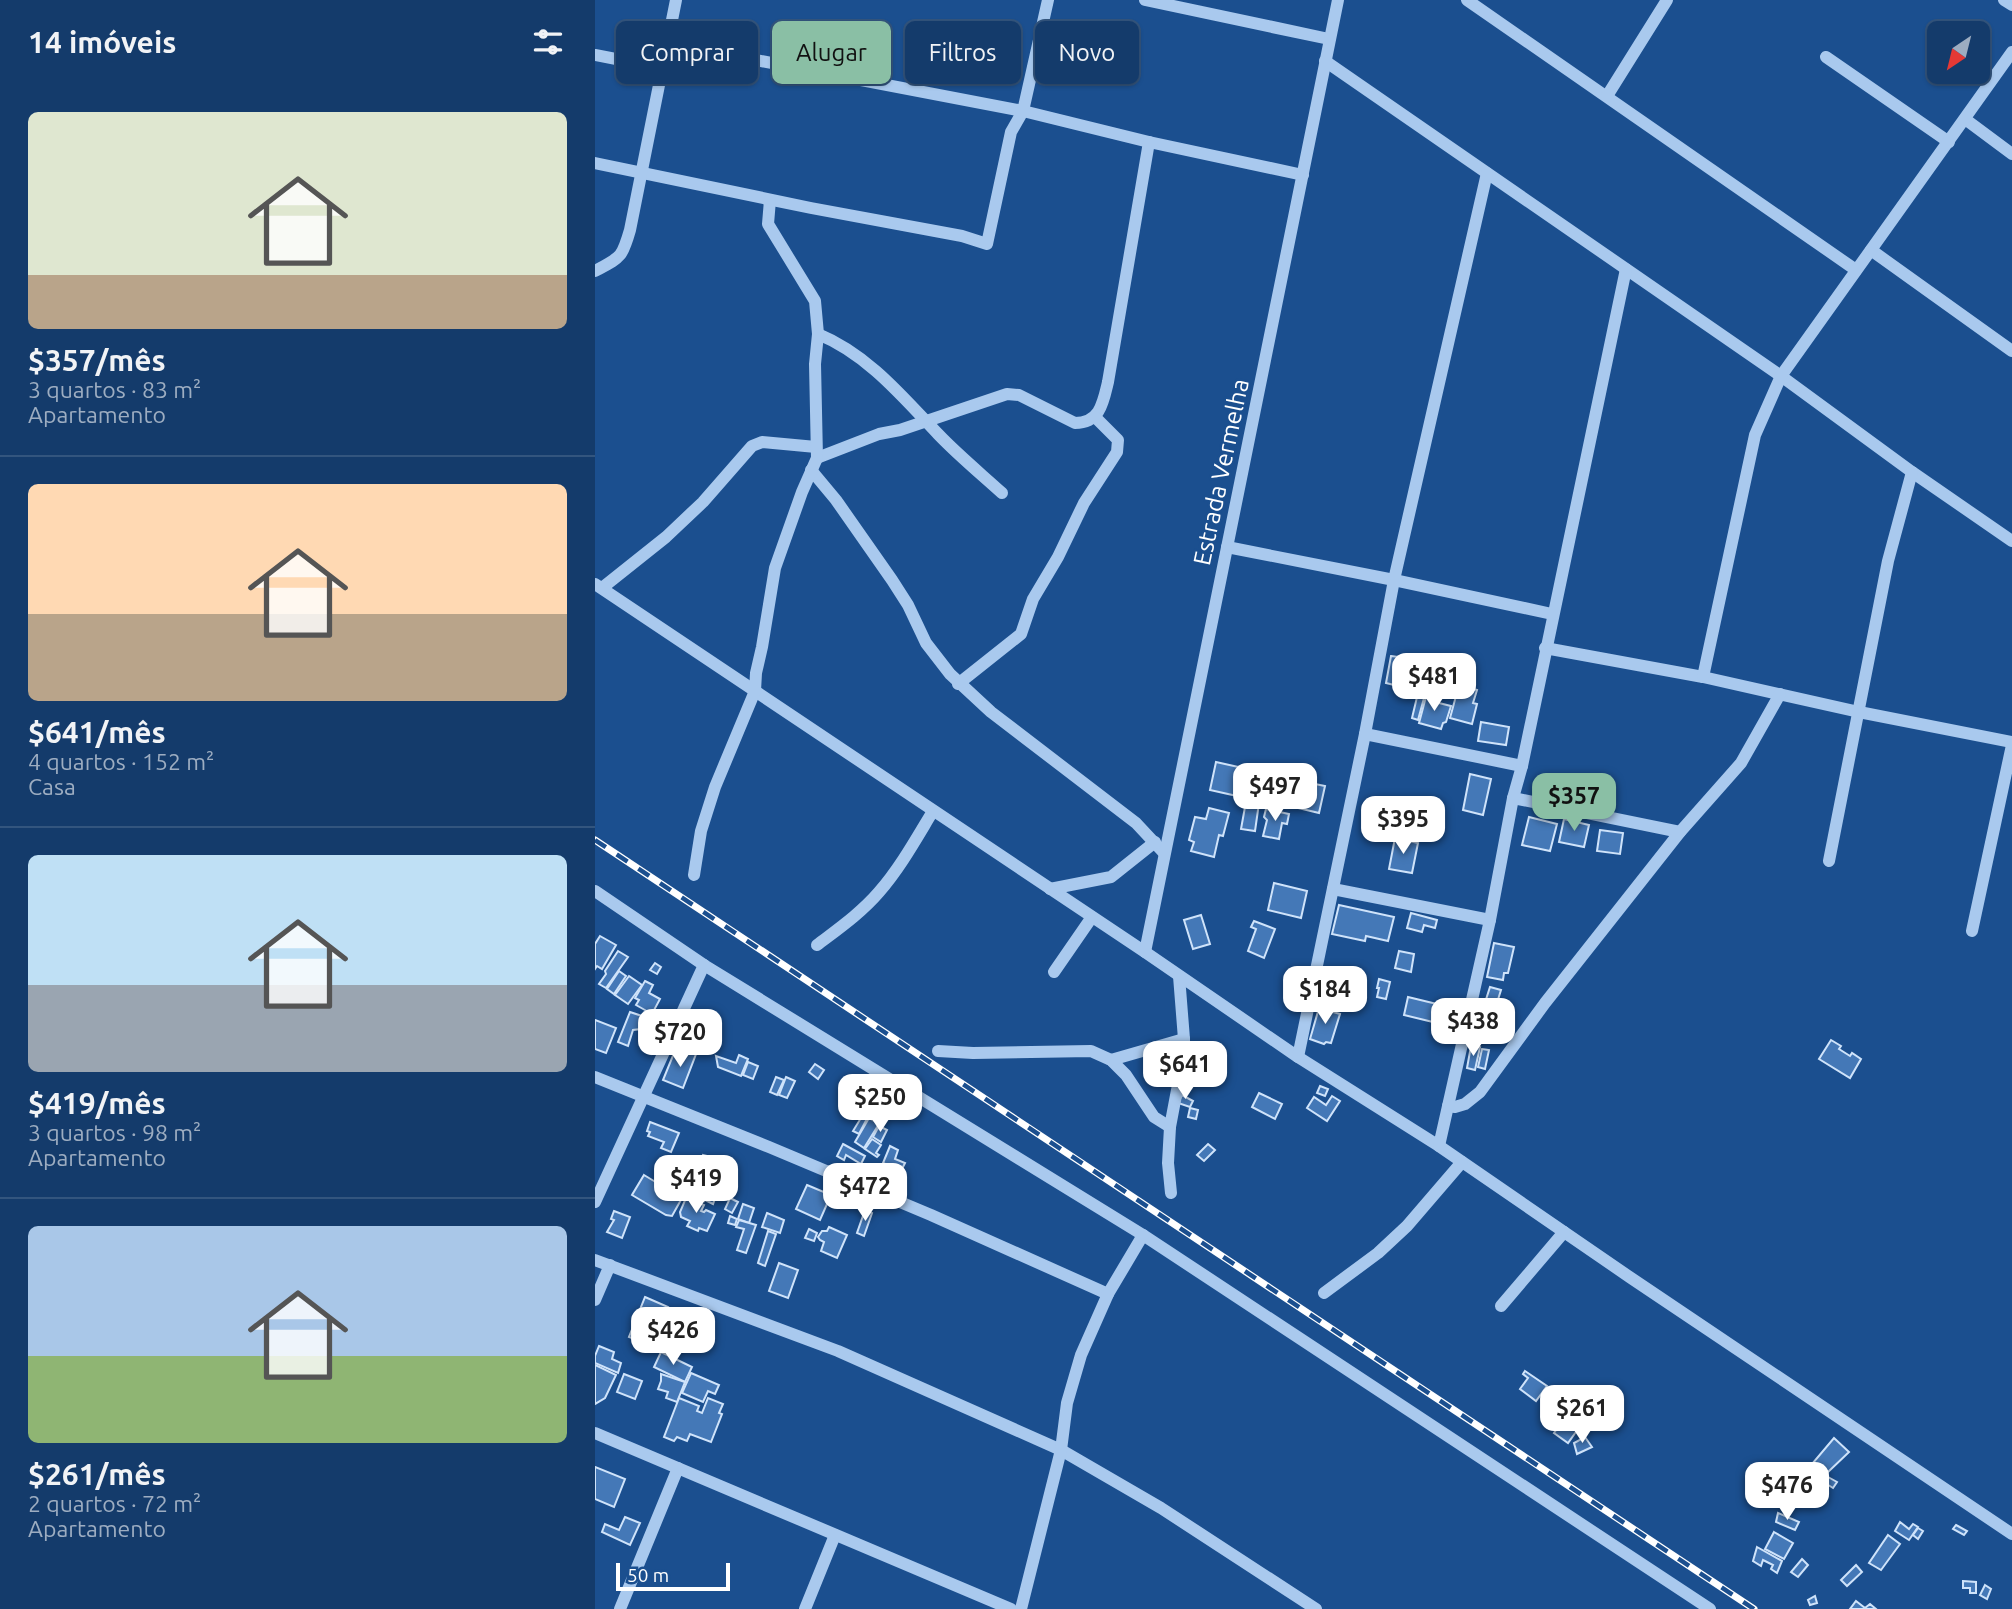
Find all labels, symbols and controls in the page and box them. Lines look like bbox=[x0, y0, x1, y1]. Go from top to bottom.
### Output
chip: Comprar bbox=[616, 21, 758, 84]
chip: Alugar bbox=[772, 21, 891, 84]
chip: Filtros bbox=[905, 21, 1021, 84]
chip: Novo bbox=[1035, 21, 1139, 84]
north arrow bbox=[1927, 21, 1990, 84]
map controls bbox=[1927, 21, 1990, 84]
icon: filters bbox=[529, 23, 567, 61]
text: 14 imóveis bbox=[28, 25, 176, 59]
icon: home bbox=[235, 158, 361, 284]
text: $357/mês bbox=[28, 343, 166, 377]
street label: Estrada Vermelha bbox=[1188, 376, 1254, 568]
text: 3 quartos · 83 m² bbox=[28, 377, 201, 402]
text: Apartamento bbox=[28, 402, 166, 427]
icon: home bbox=[235, 530, 361, 656]
pin: $481 bbox=[1393, 654, 1475, 713]
text: $481 bbox=[1408, 663, 1460, 688]
text: $641/mês bbox=[28, 715, 166, 749]
text: 4 quartos · 152 m² bbox=[28, 749, 214, 774]
pin: $497 bbox=[1234, 764, 1316, 823]
text: $497 bbox=[1249, 773, 1301, 798]
text: Casa bbox=[28, 774, 76, 799]
pin: $357 bbox=[1533, 774, 1615, 833]
text: $357 bbox=[1548, 783, 1600, 808]
pin: $395 bbox=[1362, 796, 1444, 856]
text: $395 bbox=[1377, 806, 1429, 831]
icon: home bbox=[235, 901, 361, 1027]
pin: $184 bbox=[1284, 967, 1366, 1026]
text: $184 bbox=[1299, 976, 1351, 1001]
pin: $438 bbox=[1432, 998, 1514, 1058]
text: $438 bbox=[1447, 1008, 1499, 1033]
pin: $720 bbox=[639, 1010, 721, 1069]
text: $720 bbox=[654, 1019, 706, 1044]
pin: $641 bbox=[1144, 1042, 1226, 1101]
text: $641 bbox=[1159, 1051, 1211, 1076]
pin: $250 bbox=[839, 1074, 921, 1134]
text: $250 bbox=[854, 1084, 906, 1109]
text: $419/mês bbox=[28, 1086, 166, 1120]
text: 3 quartos · 98 m² bbox=[28, 1120, 201, 1145]
text: Apartamento bbox=[28, 1145, 166, 1170]
pin: $419 bbox=[655, 1156, 737, 1215]
pin: $472 bbox=[824, 1164, 906, 1223]
text: $419 bbox=[670, 1165, 722, 1190]
text: $472 bbox=[839, 1173, 891, 1198]
icon: home bbox=[235, 1272, 361, 1398]
pin: $426 bbox=[632, 1308, 714, 1367]
text: $426 bbox=[647, 1317, 699, 1342]
pin: $261 bbox=[1541, 1386, 1623, 1445]
text: $261 bbox=[1556, 1395, 1608, 1420]
text: $261/mês bbox=[28, 1457, 166, 1491]
pin: $476 bbox=[1746, 1462, 1828, 1522]
text: $476 bbox=[1761, 1472, 1813, 1497]
text: 2 quartos · 72 m² bbox=[28, 1491, 201, 1516]
text: Apartamento bbox=[28, 1516, 166, 1541]
scale bar bbox=[616, 1560, 730, 1592]
text: 50 m bbox=[627, 1564, 669, 1586]

